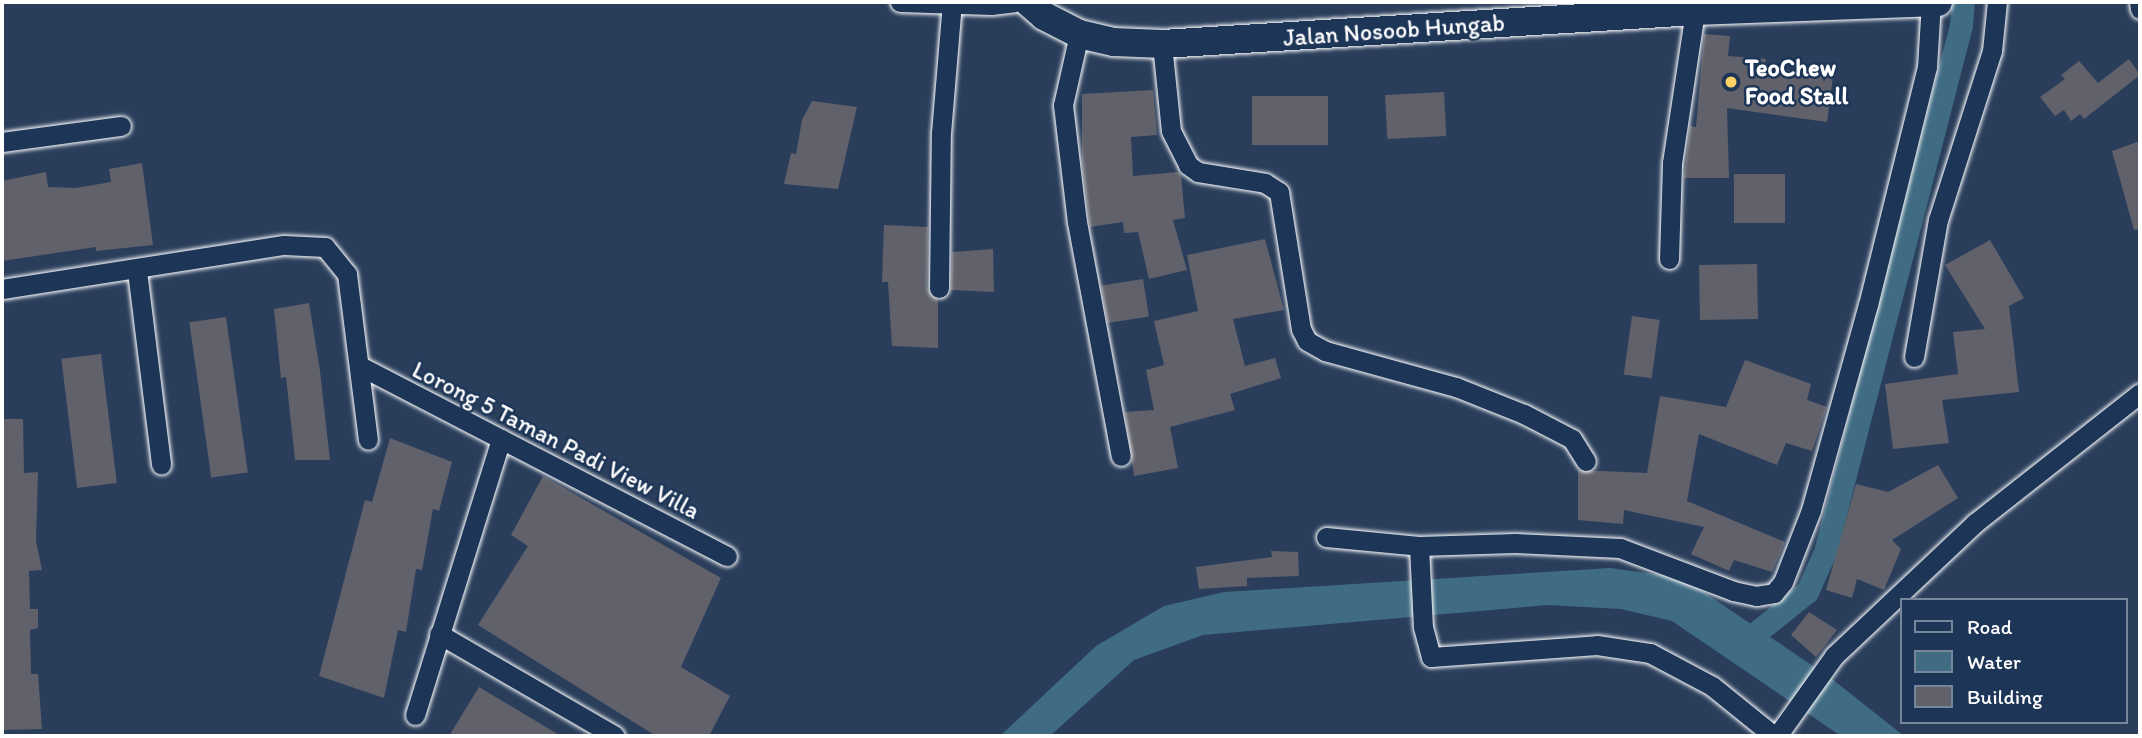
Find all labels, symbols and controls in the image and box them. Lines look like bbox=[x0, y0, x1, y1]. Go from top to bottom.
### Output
street label: Jalan Nosoob Hungab bbox=[1282, 8, 1506, 52]
place label: TeoChew Food Stall bbox=[1745, 54, 1848, 110]
marker: TeoChew Food Stall bbox=[1723, 74, 1739, 90]
street label: Lorong 5 Taman Padi View Villa bbox=[408, 355, 704, 525]
legend bbox=[1900, 598, 2128, 724]
text: Road bbox=[1967, 614, 2012, 639]
text: Water bbox=[1967, 649, 2021, 674]
text: Building bbox=[1967, 684, 2043, 709]

